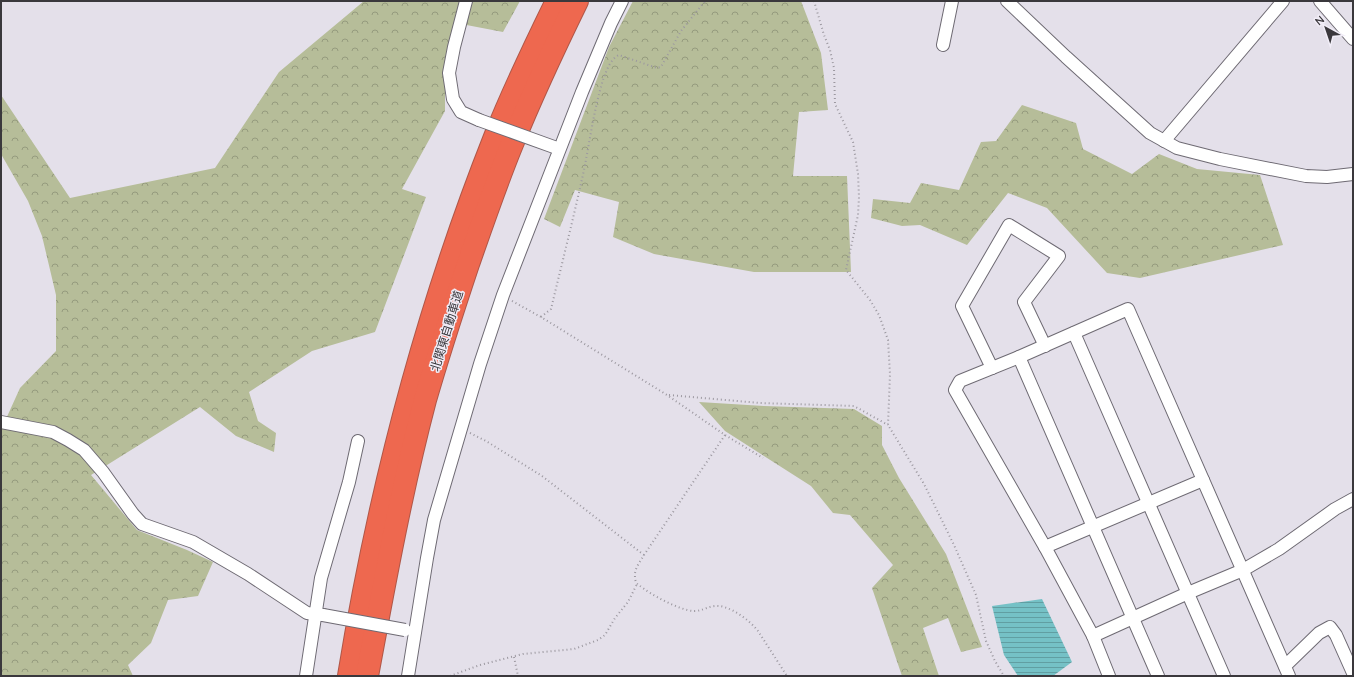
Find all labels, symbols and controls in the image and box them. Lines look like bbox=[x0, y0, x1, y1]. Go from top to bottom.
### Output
north arrow bbox=[1306, 8, 1346, 48]
text: N bbox=[1312, 12, 1327, 28]
street label: 北関東自動車道 bbox=[427, 288, 466, 373]

